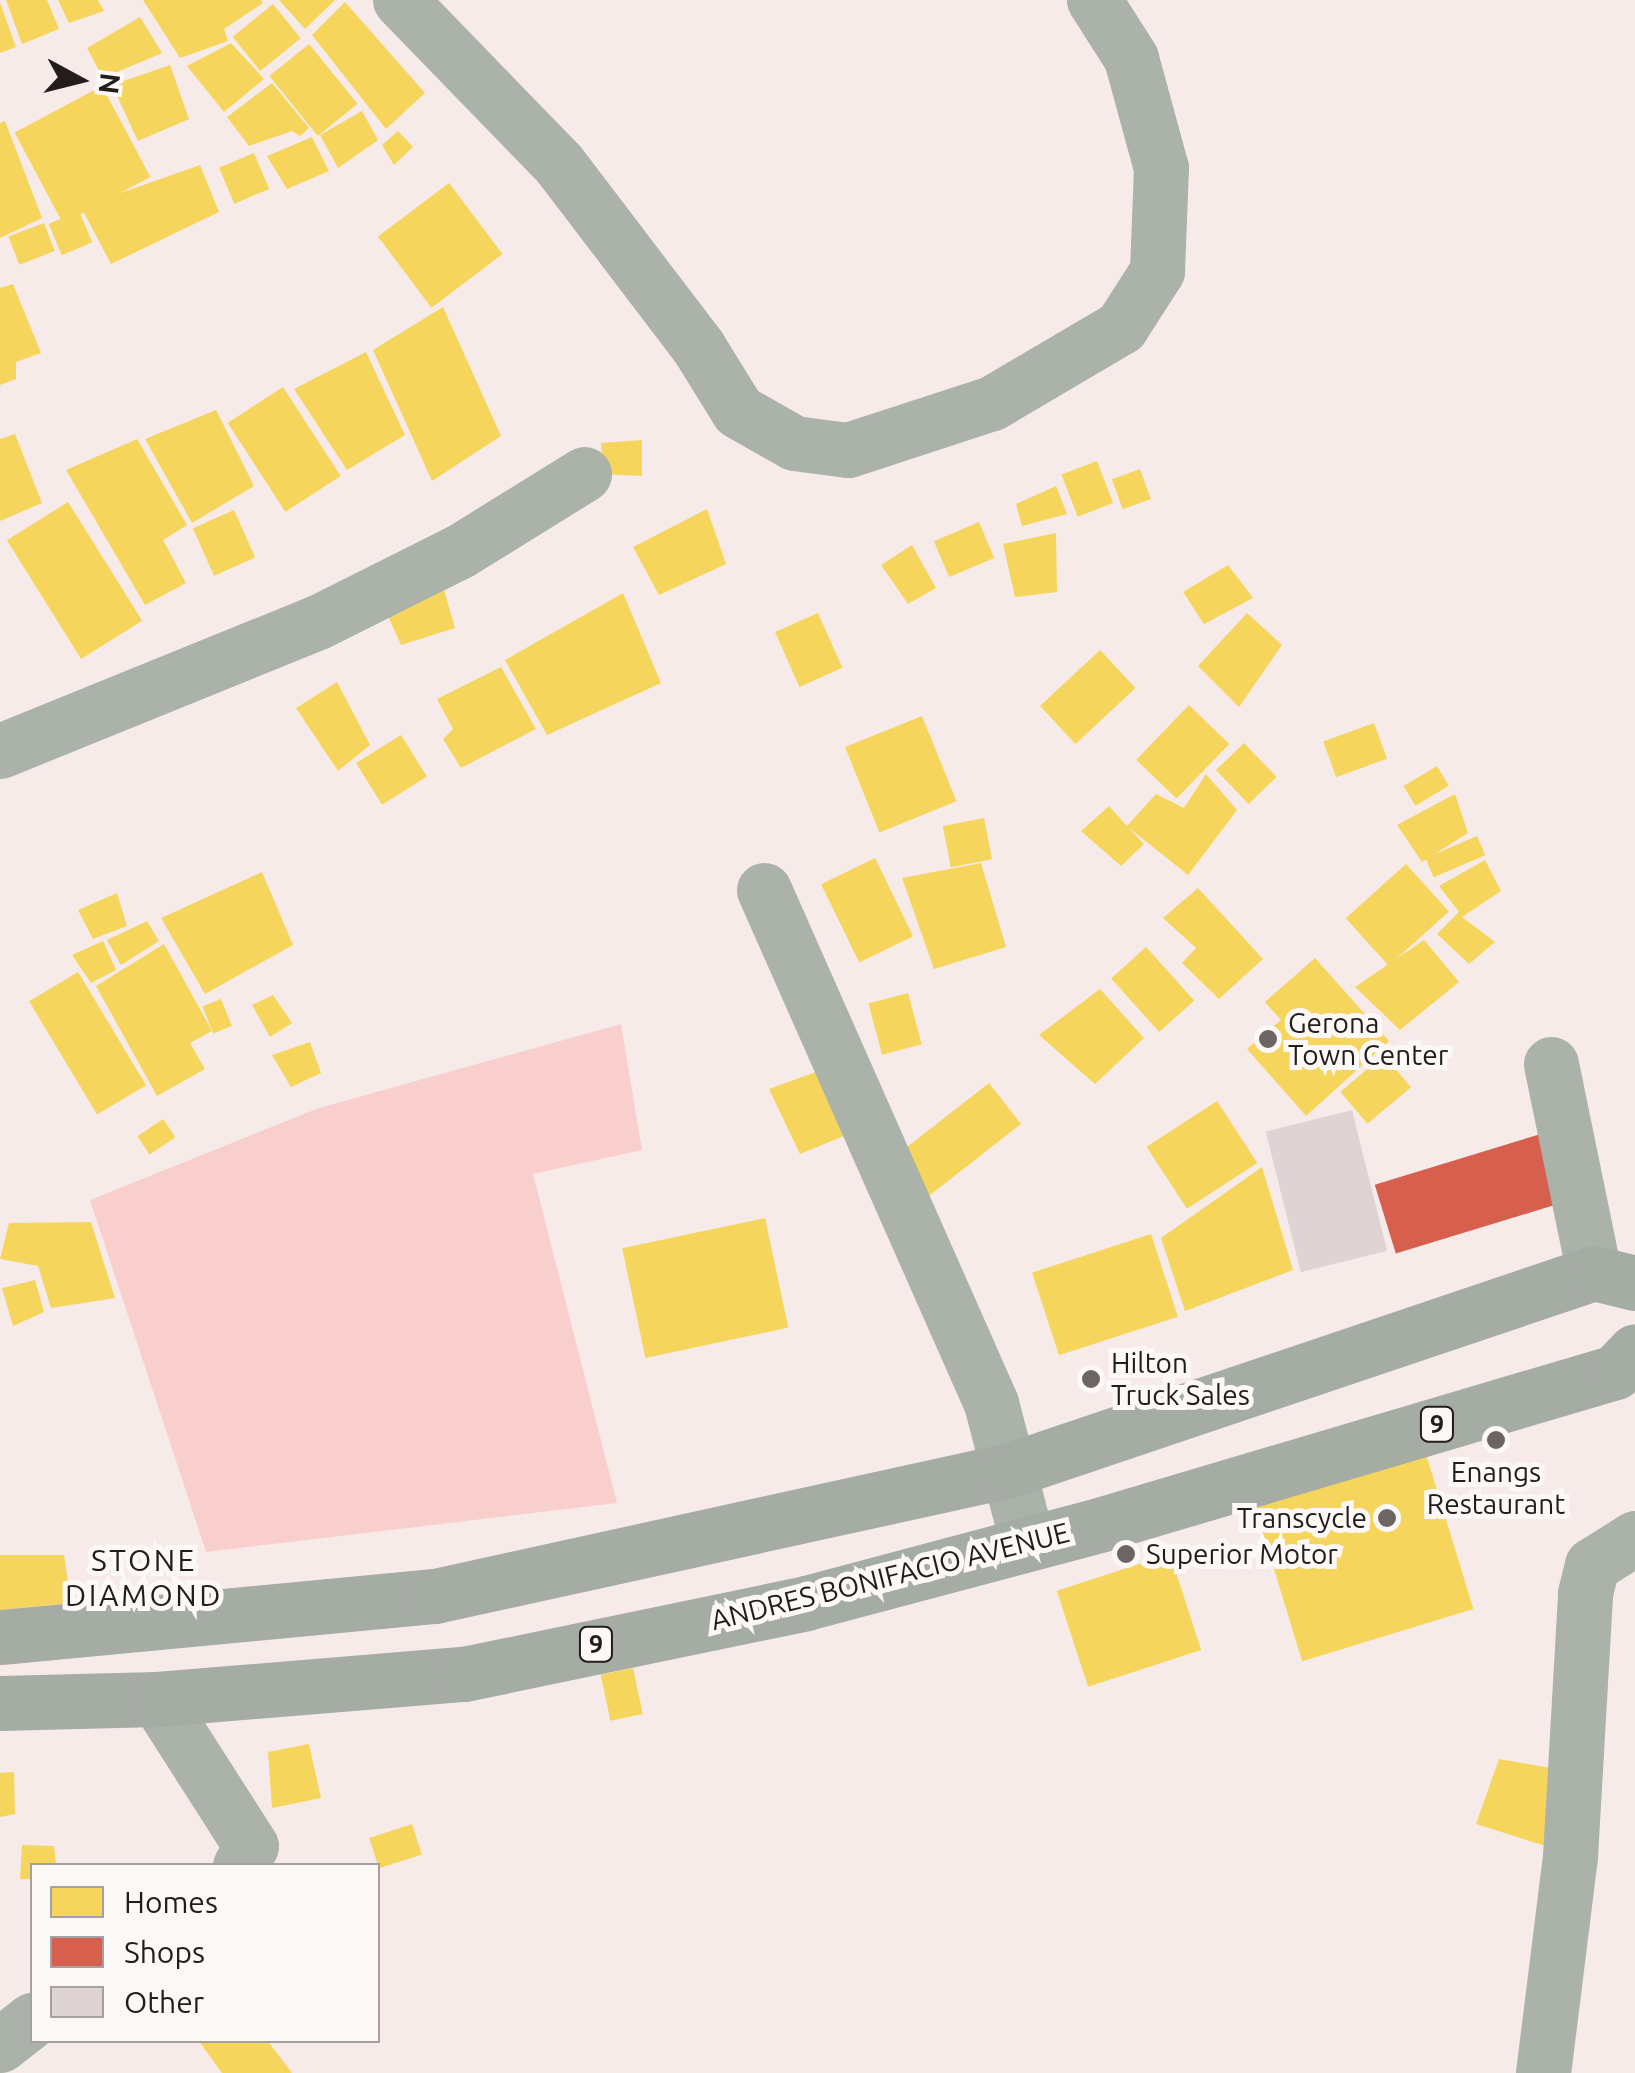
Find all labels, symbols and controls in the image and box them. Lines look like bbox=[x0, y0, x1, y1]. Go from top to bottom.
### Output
north arrow bbox=[30, 30, 130, 130]
text: N bbox=[94, 71, 127, 96]
place label: Gerona Town Center bbox=[1288, 1006, 1448, 1072]
marker: Gerona Town Center bbox=[1257, 1028, 1279, 1050]
place label: Hilton Truck Sales bbox=[1111, 1346, 1250, 1412]
marker: Hilton Truck Sales bbox=[1080, 1368, 1102, 1390]
road number: 9 bbox=[1420, 1404, 1454, 1444]
marker: Enangs Restaurant bbox=[1485, 1429, 1507, 1451]
place label: Enangs Restaurant bbox=[1427, 1455, 1565, 1521]
place label: Transcycle bbox=[1237, 1501, 1367, 1535]
marker: Transcycle bbox=[1376, 1507, 1398, 1529]
street label: ANDRES BONIFACIO AVENUE bbox=[707, 1515, 1073, 1637]
place label: Superior Motor bbox=[1146, 1537, 1338, 1571]
district label: STONE DIAMOND bbox=[65, 1542, 223, 1612]
marker: Superior Motor bbox=[1115, 1543, 1137, 1565]
road number: 9 bbox=[578, 1624, 614, 1664]
legend bbox=[30, 1863, 380, 2043]
text: Homes bbox=[124, 1885, 218, 1919]
text: Shops bbox=[124, 1935, 205, 1969]
text: Other bbox=[124, 1985, 204, 2019]

